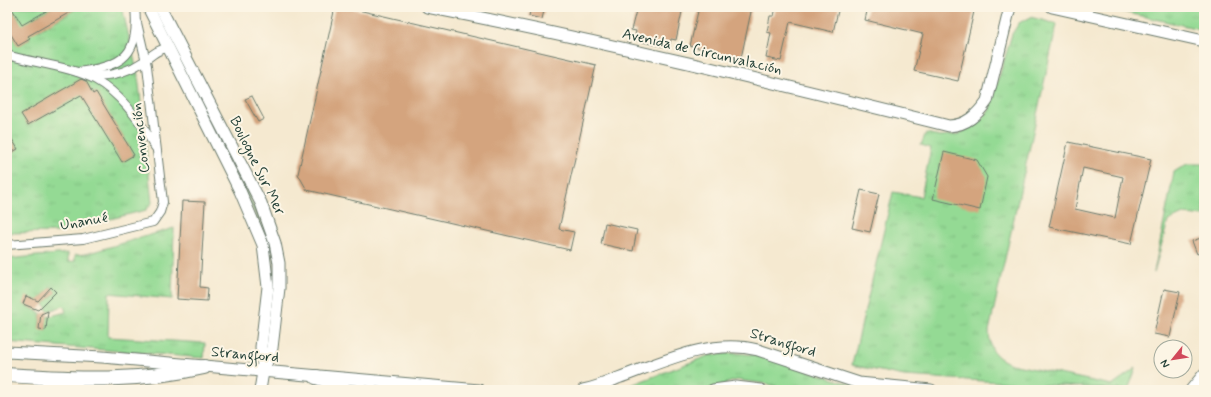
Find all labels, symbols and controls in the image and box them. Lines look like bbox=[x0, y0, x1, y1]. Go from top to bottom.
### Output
street label: Avenida de Circunvalación bbox=[620, 24, 784, 80]
street label: Convención bbox=[127, 102, 155, 174]
street label: Boulogne Sur Mer bbox=[224, 113, 290, 220]
street label: Unanué bbox=[59, 208, 110, 236]
street label: Strangford bbox=[747, 324, 818, 364]
north arrow bbox=[1153, 339, 1193, 379]
street label: Strangford bbox=[210, 342, 280, 370]
text: N bbox=[1157, 357, 1173, 370]

